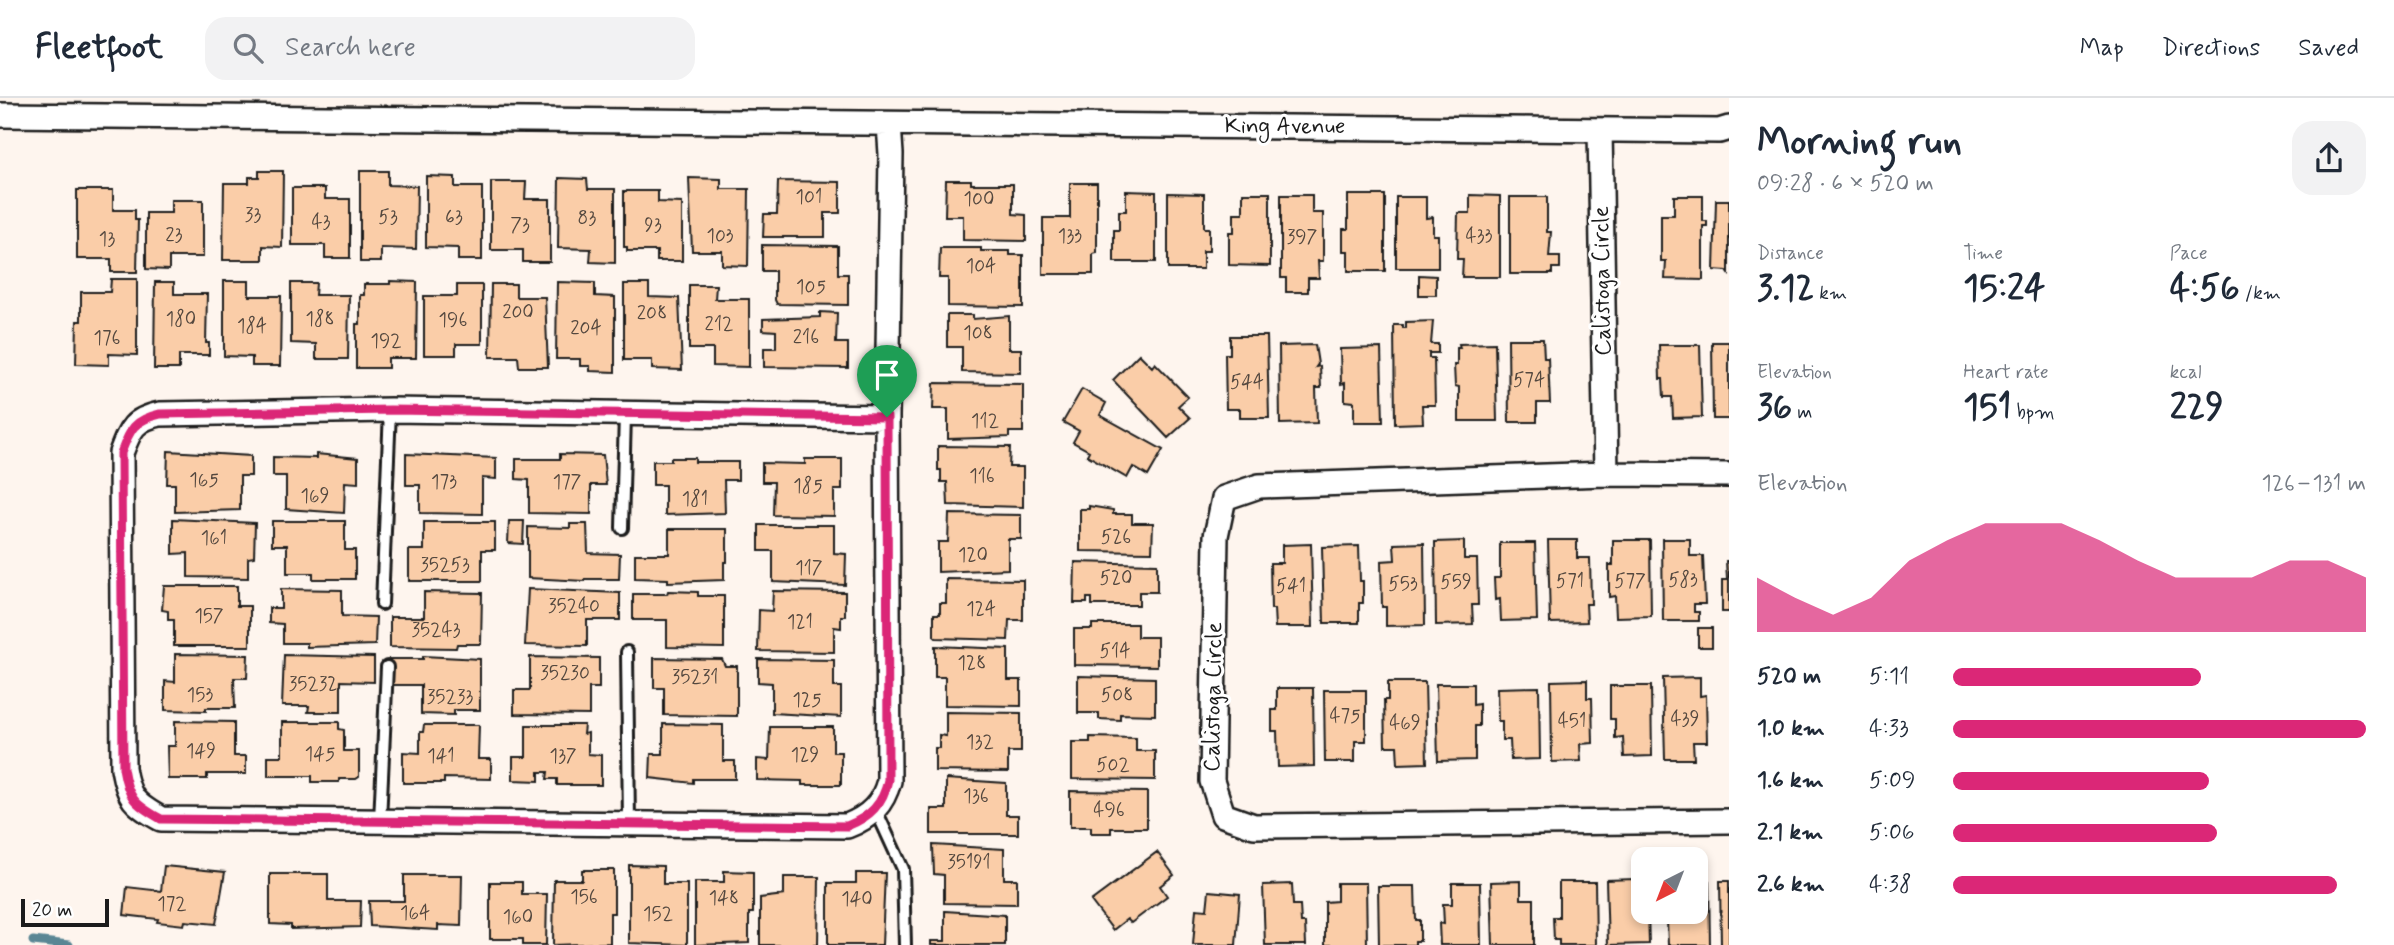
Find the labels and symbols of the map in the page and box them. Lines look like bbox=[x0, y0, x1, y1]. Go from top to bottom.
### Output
street label: King Avenue bbox=[1224, 112, 1346, 144]
house number: 101 bbox=[796, 185, 822, 210]
house number: 100 bbox=[964, 187, 994, 212]
house number: 33 bbox=[245, 203, 261, 228]
house number: 53 bbox=[378, 205, 398, 230]
house number: 63 bbox=[445, 205, 463, 230]
house number: 83 bbox=[578, 206, 596, 231]
street label: Calistoga Circle bbox=[1587, 206, 1619, 356]
house number: 43 bbox=[311, 210, 331, 235]
house number: 73 bbox=[510, 213, 530, 238]
house number: 93 bbox=[644, 213, 662, 238]
house number: 23 bbox=[165, 223, 183, 248]
house number: 103 bbox=[706, 224, 734, 249]
house number: 133 bbox=[1058, 224, 1082, 249]
house number: 433 bbox=[1466, 224, 1493, 249]
house number: 397 bbox=[1287, 225, 1317, 250]
house number: 13 bbox=[99, 227, 115, 252]
house number: 104 bbox=[966, 254, 996, 279]
house number: 105 bbox=[796, 275, 826, 300]
house number: 200 bbox=[502, 300, 534, 325]
house number: 208 bbox=[637, 301, 667, 326]
house number: 180 bbox=[166, 307, 196, 332]
house number: 188 bbox=[305, 307, 335, 332]
house number: 196 bbox=[439, 308, 467, 333]
house number: 212 bbox=[705, 312, 733, 337]
house number: 184 bbox=[237, 314, 267, 339]
house number: 204 bbox=[570, 316, 602, 341]
house number: 108 bbox=[963, 321, 993, 346]
house number: 216 bbox=[793, 325, 819, 350]
house number: 176 bbox=[94, 326, 121, 351]
house number: 192 bbox=[370, 329, 402, 354]
pin bbox=[857, 345, 917, 417]
house number: 574 bbox=[1513, 368, 1545, 393]
house number: 544 bbox=[1230, 370, 1264, 395]
house number: 112 bbox=[971, 409, 999, 434]
house number: 116 bbox=[969, 464, 995, 489]
house number: 165 bbox=[189, 468, 219, 493]
house number: 173 bbox=[431, 470, 457, 495]
house number: 177 bbox=[553, 470, 581, 495]
house number: 185 bbox=[793, 474, 823, 499]
house number: 169 bbox=[301, 484, 330, 509]
house number: 181 bbox=[682, 487, 708, 512]
house number: 526 bbox=[1101, 525, 1131, 550]
house number: 161 bbox=[201, 526, 227, 551]
house number: 120 bbox=[958, 543, 988, 568]
house number: 35253 bbox=[420, 553, 470, 578]
house number: 117 bbox=[795, 556, 823, 581]
house number: 520 bbox=[1100, 566, 1132, 591]
house number: 583 bbox=[1668, 568, 1698, 593]
house number: 571 bbox=[1556, 569, 1584, 594]
house number: 577 bbox=[1614, 569, 1646, 594]
house number: 559 bbox=[1440, 570, 1472, 595]
house number: 553 bbox=[1388, 572, 1418, 597]
house number: 541 bbox=[1276, 574, 1306, 599]
house number: 35240 bbox=[548, 594, 600, 619]
house number: 124 bbox=[966, 597, 996, 622]
house number: 157 bbox=[194, 604, 224, 629]
house number: 121 bbox=[787, 610, 813, 635]
house number: 35243 bbox=[411, 618, 461, 643]
street label: Calistoga Circle bbox=[1198, 622, 1230, 772]
house number: 514 bbox=[1100, 639, 1130, 664]
house number: 128 bbox=[958, 651, 986, 676]
house number: 35230 bbox=[540, 661, 590, 686]
house number: 35231 bbox=[672, 665, 718, 690]
house number: 35232 bbox=[289, 672, 337, 697]
house number: 153 bbox=[187, 683, 213, 708]
house number: 508 bbox=[1101, 683, 1133, 708]
house number: 35233 bbox=[427, 685, 473, 710]
house number: 125 bbox=[792, 688, 822, 713]
house number: 475 bbox=[1329, 704, 1361, 729]
house number: 439 bbox=[1670, 707, 1700, 732]
house number: 451 bbox=[1558, 709, 1586, 734]
house number: 469 bbox=[1389, 711, 1421, 736]
house number: 132 bbox=[966, 730, 994, 755]
house number: 149 bbox=[186, 739, 216, 764]
house number: 145 bbox=[305, 742, 335, 767]
house number: 129 bbox=[791, 743, 819, 768]
house number: 141 bbox=[427, 744, 455, 769]
house number: 137 bbox=[549, 744, 577, 769]
house number: 502 bbox=[1096, 753, 1130, 778]
house number: 136 bbox=[963, 784, 989, 809]
house number: 496 bbox=[1093, 798, 1125, 823]
north arrow bbox=[1631, 847, 1708, 924]
house number: 35191 bbox=[947, 850, 991, 875]
house number: 156 bbox=[570, 885, 598, 910]
house number: 148 bbox=[709, 886, 739, 911]
house number: 140 bbox=[841, 887, 873, 912]
house number: 172 bbox=[157, 892, 187, 917]
scale bar bbox=[21, 896, 108, 928]
house number: 164 bbox=[400, 901, 430, 926]
house number: 152 bbox=[643, 902, 673, 927]
house number: 160 bbox=[503, 905, 533, 930]

